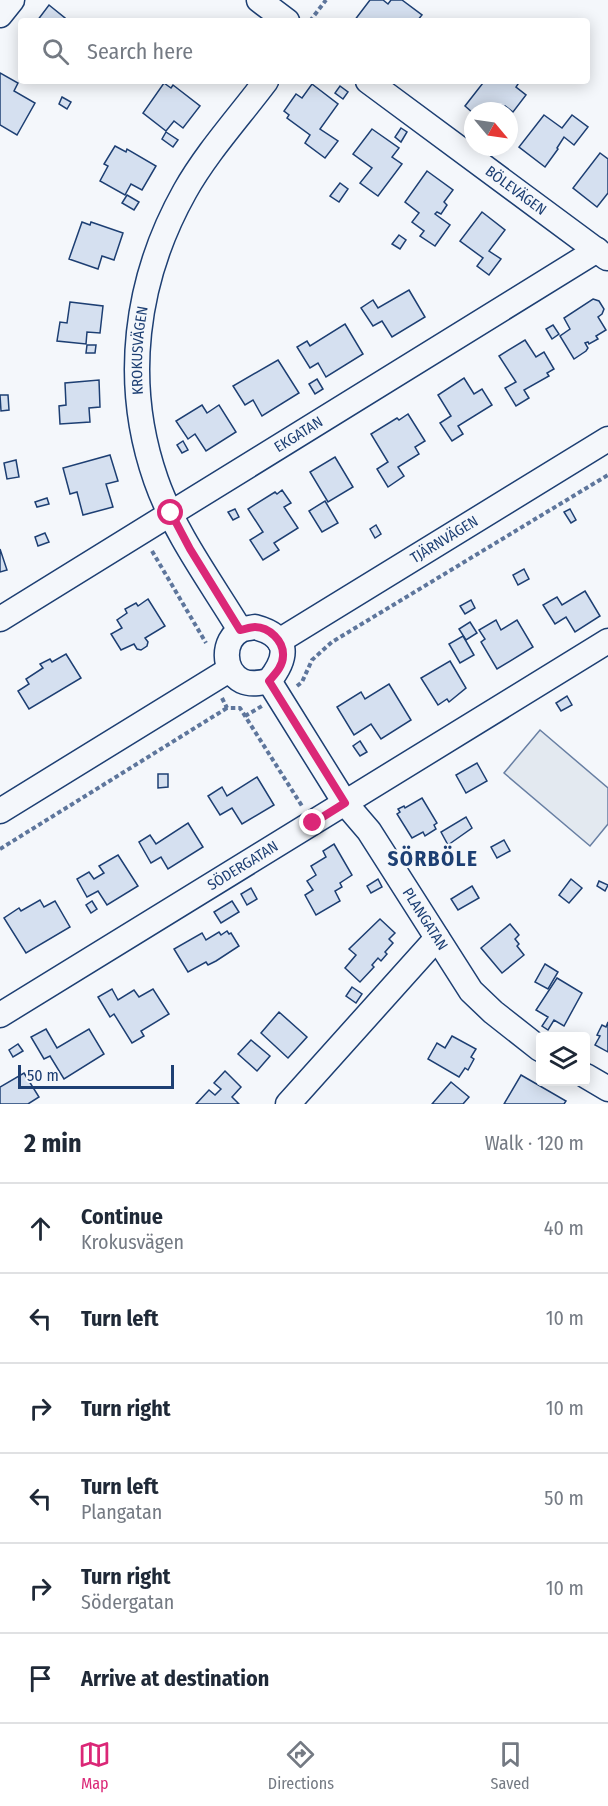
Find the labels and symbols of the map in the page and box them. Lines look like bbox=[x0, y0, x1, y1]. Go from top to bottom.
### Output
north arrow bbox=[464, 102, 518, 156]
street label: BÖLEVÄGEN bbox=[482, 162, 550, 219]
street label: KROKUSVÄGEN bbox=[128, 305, 152, 396]
street label: EKGATAN bbox=[271, 413, 326, 456]
route start bbox=[157, 499, 183, 525]
street label: TJÄRNVÄGEN bbox=[407, 512, 481, 567]
route end bbox=[299, 809, 325, 835]
street label: SÖDERGATAN bbox=[204, 837, 281, 894]
district label: SÖRBÖLE bbox=[387, 845, 479, 872]
street label: PLANGATAN bbox=[399, 884, 452, 954]
scale bar bbox=[18, 1062, 174, 1090]

